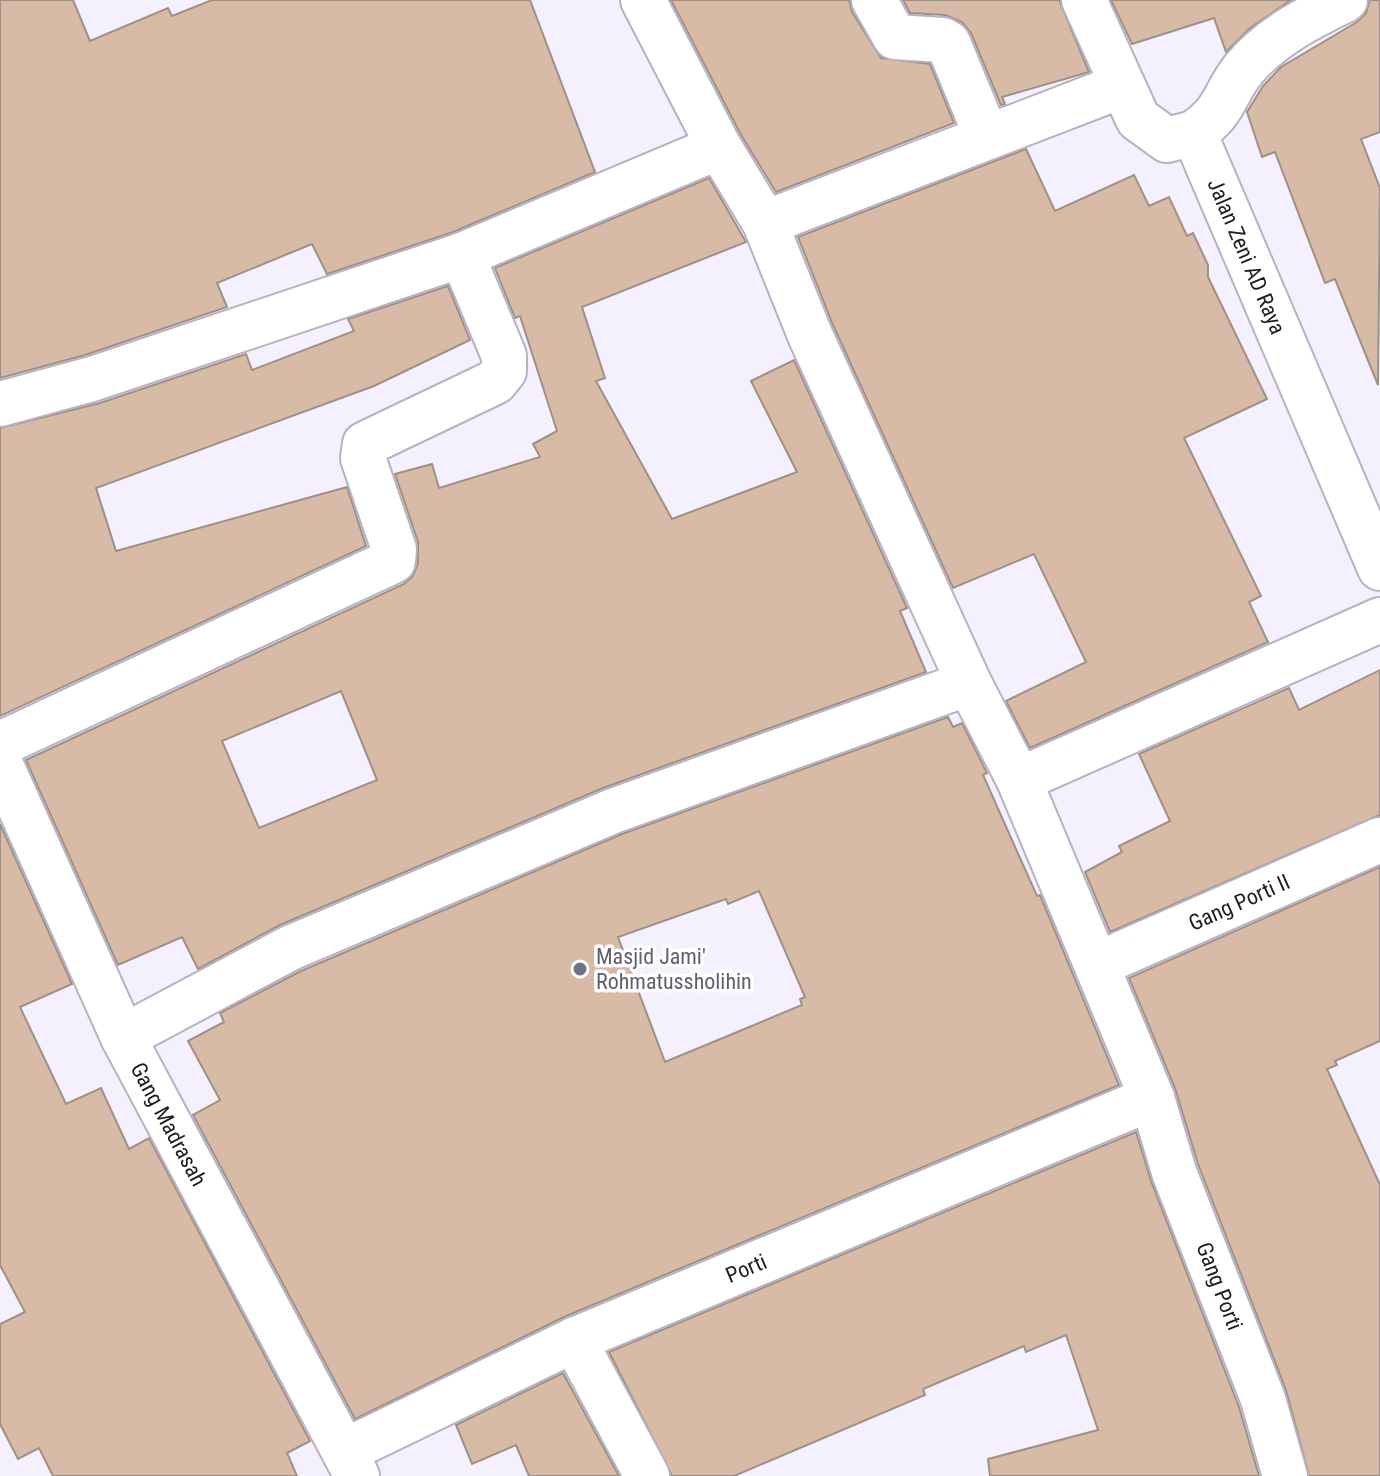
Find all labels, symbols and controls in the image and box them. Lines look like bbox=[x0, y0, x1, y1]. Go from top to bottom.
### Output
street label: Jalan Zeni AD Raya bbox=[1202, 175, 1291, 338]
street label: Gang Porti II bbox=[1185, 869, 1294, 936]
place label: Masjid Jami' Rohmatussholihin bbox=[596, 944, 752, 994]
marker: Masjid Jami' Rohmatussholihin bbox=[571, 960, 589, 978]
street label: Gang Madrasah bbox=[126, 1058, 212, 1190]
street label: Gang Porti bbox=[1191, 1239, 1248, 1334]
street label: Porti bbox=[722, 1249, 770, 1288]

